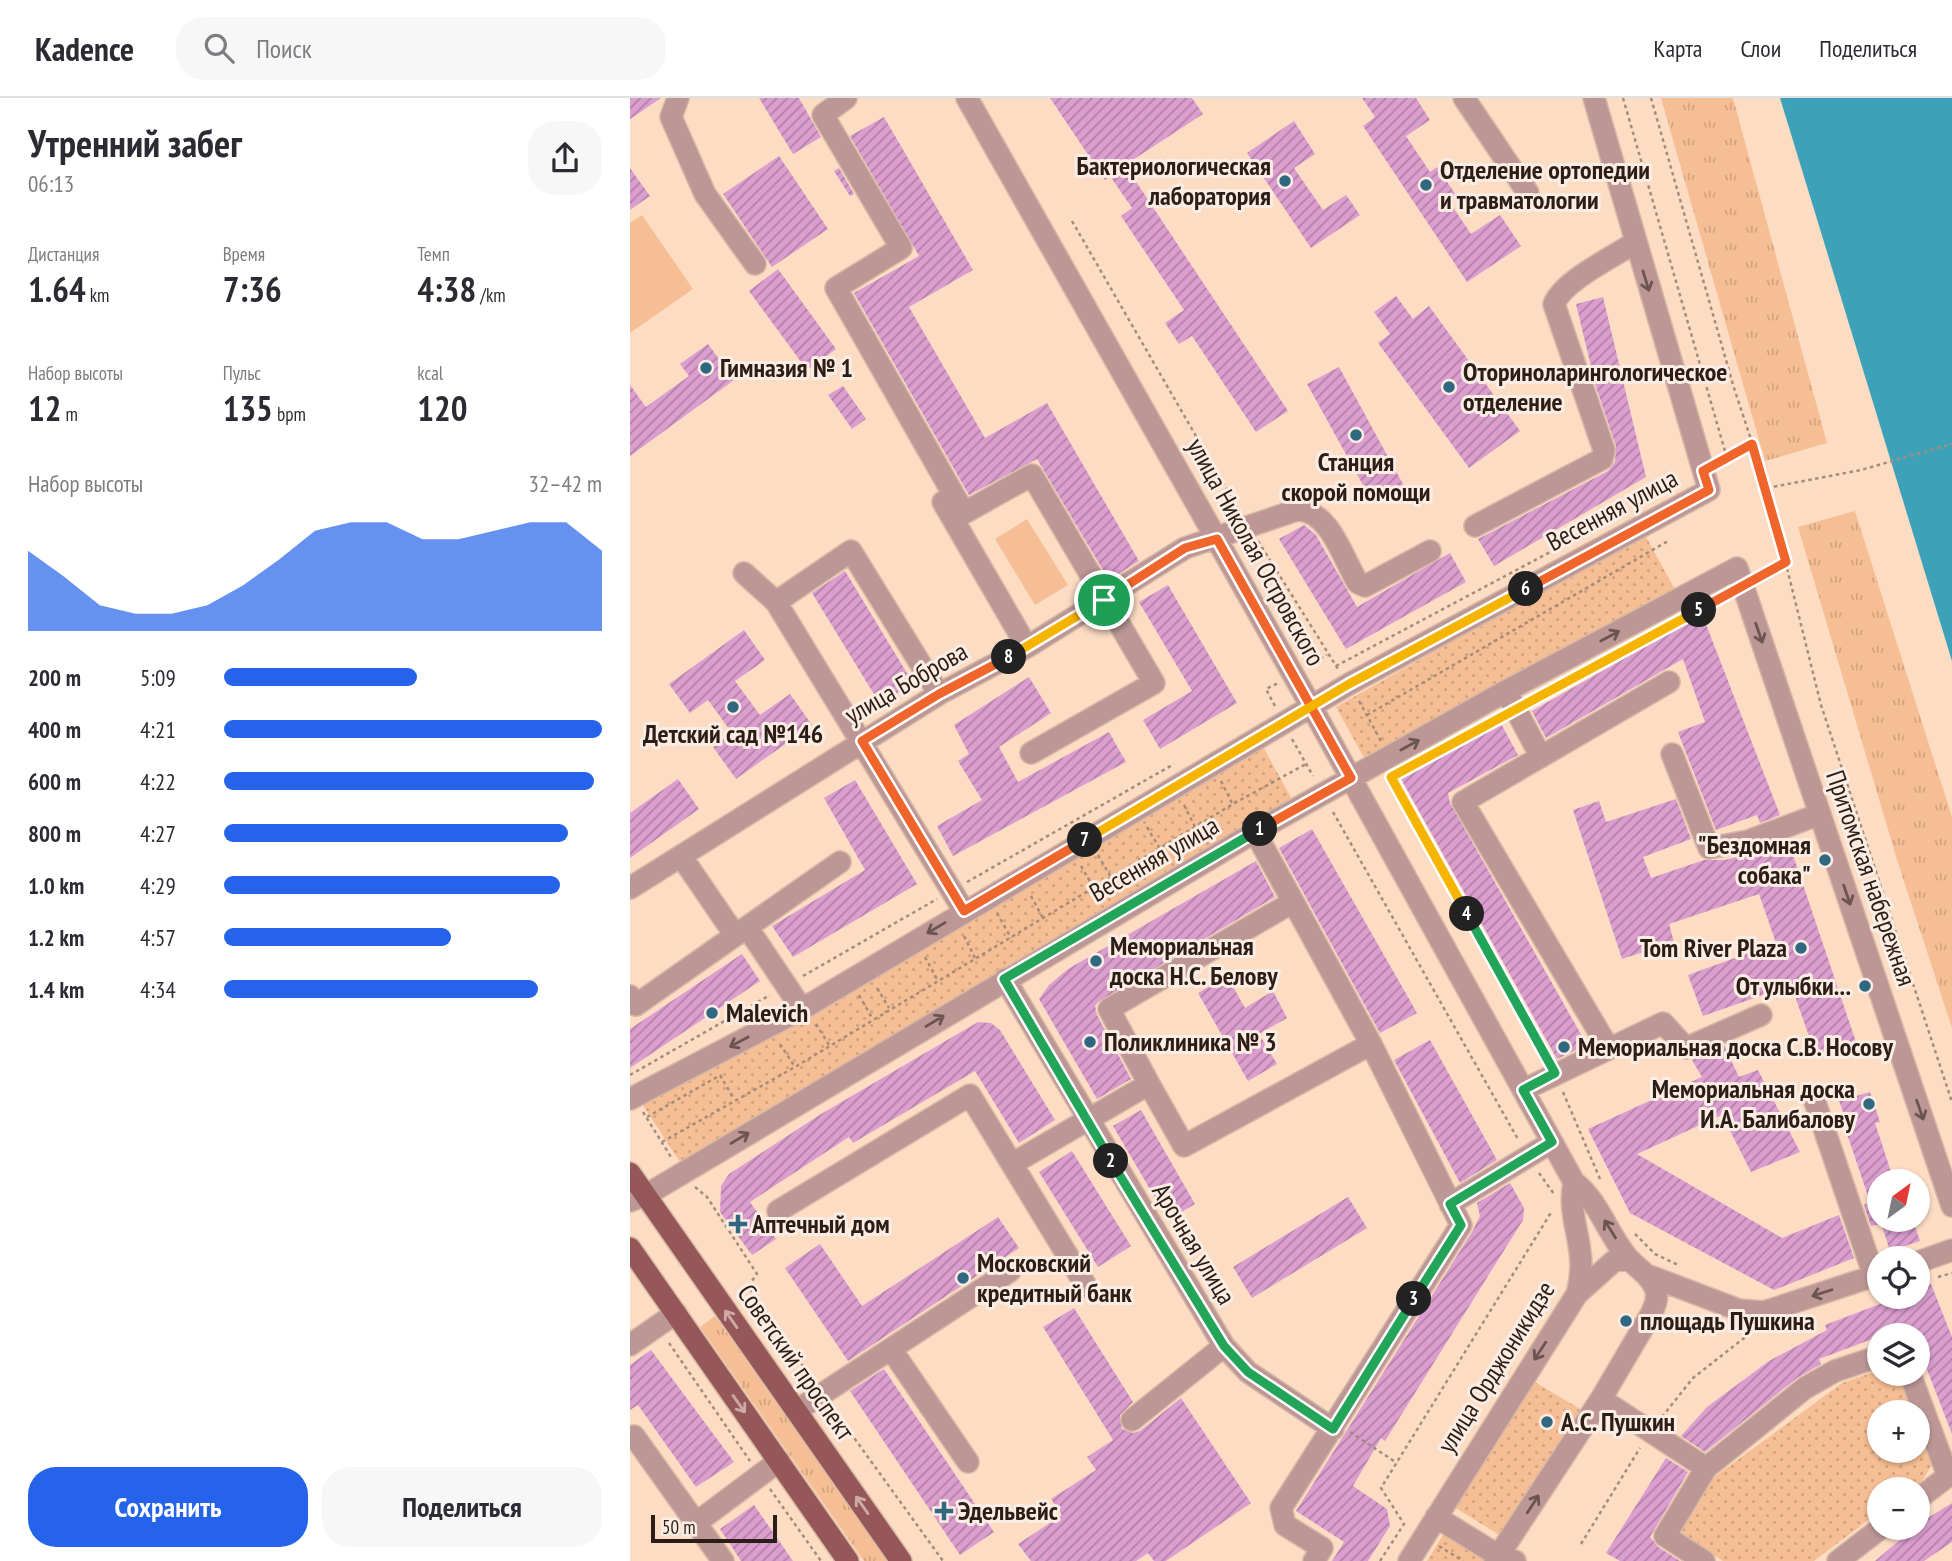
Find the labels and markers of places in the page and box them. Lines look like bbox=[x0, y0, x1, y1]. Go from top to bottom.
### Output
place label: Бактериологическая лаборатория bbox=[1076, 149, 1271, 212]
place label: Отделение ортопедии и травматологии bbox=[1440, 153, 1650, 216]
marker: Бактериологическая лаборатория bbox=[1277, 173, 1293, 189]
marker: Отделение ортопедии и травматологии bbox=[1418, 177, 1434, 193]
place label: Гимназия № 1 bbox=[720, 351, 853, 384]
place label: Оториноларингологическое отделение bbox=[1463, 355, 1727, 418]
marker: Гимназия № 1 bbox=[698, 360, 714, 376]
marker: Оториноларингологическое отделение bbox=[1441, 379, 1457, 395]
marker: Станция скорой помощи bbox=[1348, 427, 1364, 443]
place label: Станция скорой помощи bbox=[1282, 445, 1430, 508]
pin bbox=[1074, 570, 1134, 630]
pin: 6 bbox=[1508, 572, 1544, 606]
pin: 5 bbox=[1682, 592, 1716, 628]
pin: 8 bbox=[992, 640, 1026, 674]
marker: Детский сад №146 bbox=[725, 699, 741, 715]
place label: Детский сад №146 bbox=[643, 717, 823, 750]
pin: 1 bbox=[1242, 812, 1278, 846]
pin: 7 bbox=[1068, 822, 1102, 858]
place label: "Бездомная собака" bbox=[1698, 828, 1811, 891]
marker: "Бездомная собака" bbox=[1817, 852, 1833, 868]
pin: 4 bbox=[1450, 896, 1484, 932]
place label: Мемориальная доска Н.С. Белову bbox=[1109, 929, 1278, 992]
place label: Tom River Plaza bbox=[1640, 931, 1787, 964]
marker: Tom River Plaza bbox=[1793, 940, 1809, 956]
marker: Мемориальная доска Н.С. Белову bbox=[1088, 953, 1104, 969]
place label: От улыбки... bbox=[1736, 969, 1851, 1002]
marker: От улыбки... bbox=[1857, 978, 1873, 994]
place label: Malevich bbox=[726, 996, 808, 1029]
marker: Malevich bbox=[704, 1005, 720, 1021]
place label: Поликлиника № 3 bbox=[1104, 1025, 1277, 1058]
place label: Мемориальная доска С.В. Носову bbox=[1578, 1030, 1893, 1063]
marker: Поликлиника № 3 bbox=[1082, 1034, 1098, 1050]
marker: Мемориальная доска С.В. Носову bbox=[1556, 1039, 1572, 1055]
place label: Мемориальная доска И.А. Балибалову bbox=[1652, 1072, 1856, 1135]
marker: Мемориальная доска И.А. Балибалову bbox=[1861, 1096, 1877, 1112]
pin: 2 bbox=[1093, 1144, 1128, 1178]
place label: Аптечный дом bbox=[751, 1207, 890, 1240]
marker: Аптечный дом bbox=[730, 1216, 746, 1232]
place label: Московский кредитный банк bbox=[977, 1246, 1132, 1309]
marker: Московский кредитный банк bbox=[955, 1270, 971, 1286]
pin: 3 bbox=[1396, 1282, 1432, 1316]
place label: площадь Пушкина bbox=[1640, 1304, 1815, 1337]
marker: площадь Пушкина bbox=[1618, 1313, 1634, 1329]
place label: А.С. Пушкин bbox=[1560, 1405, 1675, 1438]
marker: А.С. Пушкин bbox=[1539, 1414, 1555, 1430]
place label: Эдельвейс bbox=[958, 1494, 1058, 1527]
marker: Эдельвейс bbox=[936, 1503, 952, 1519]

